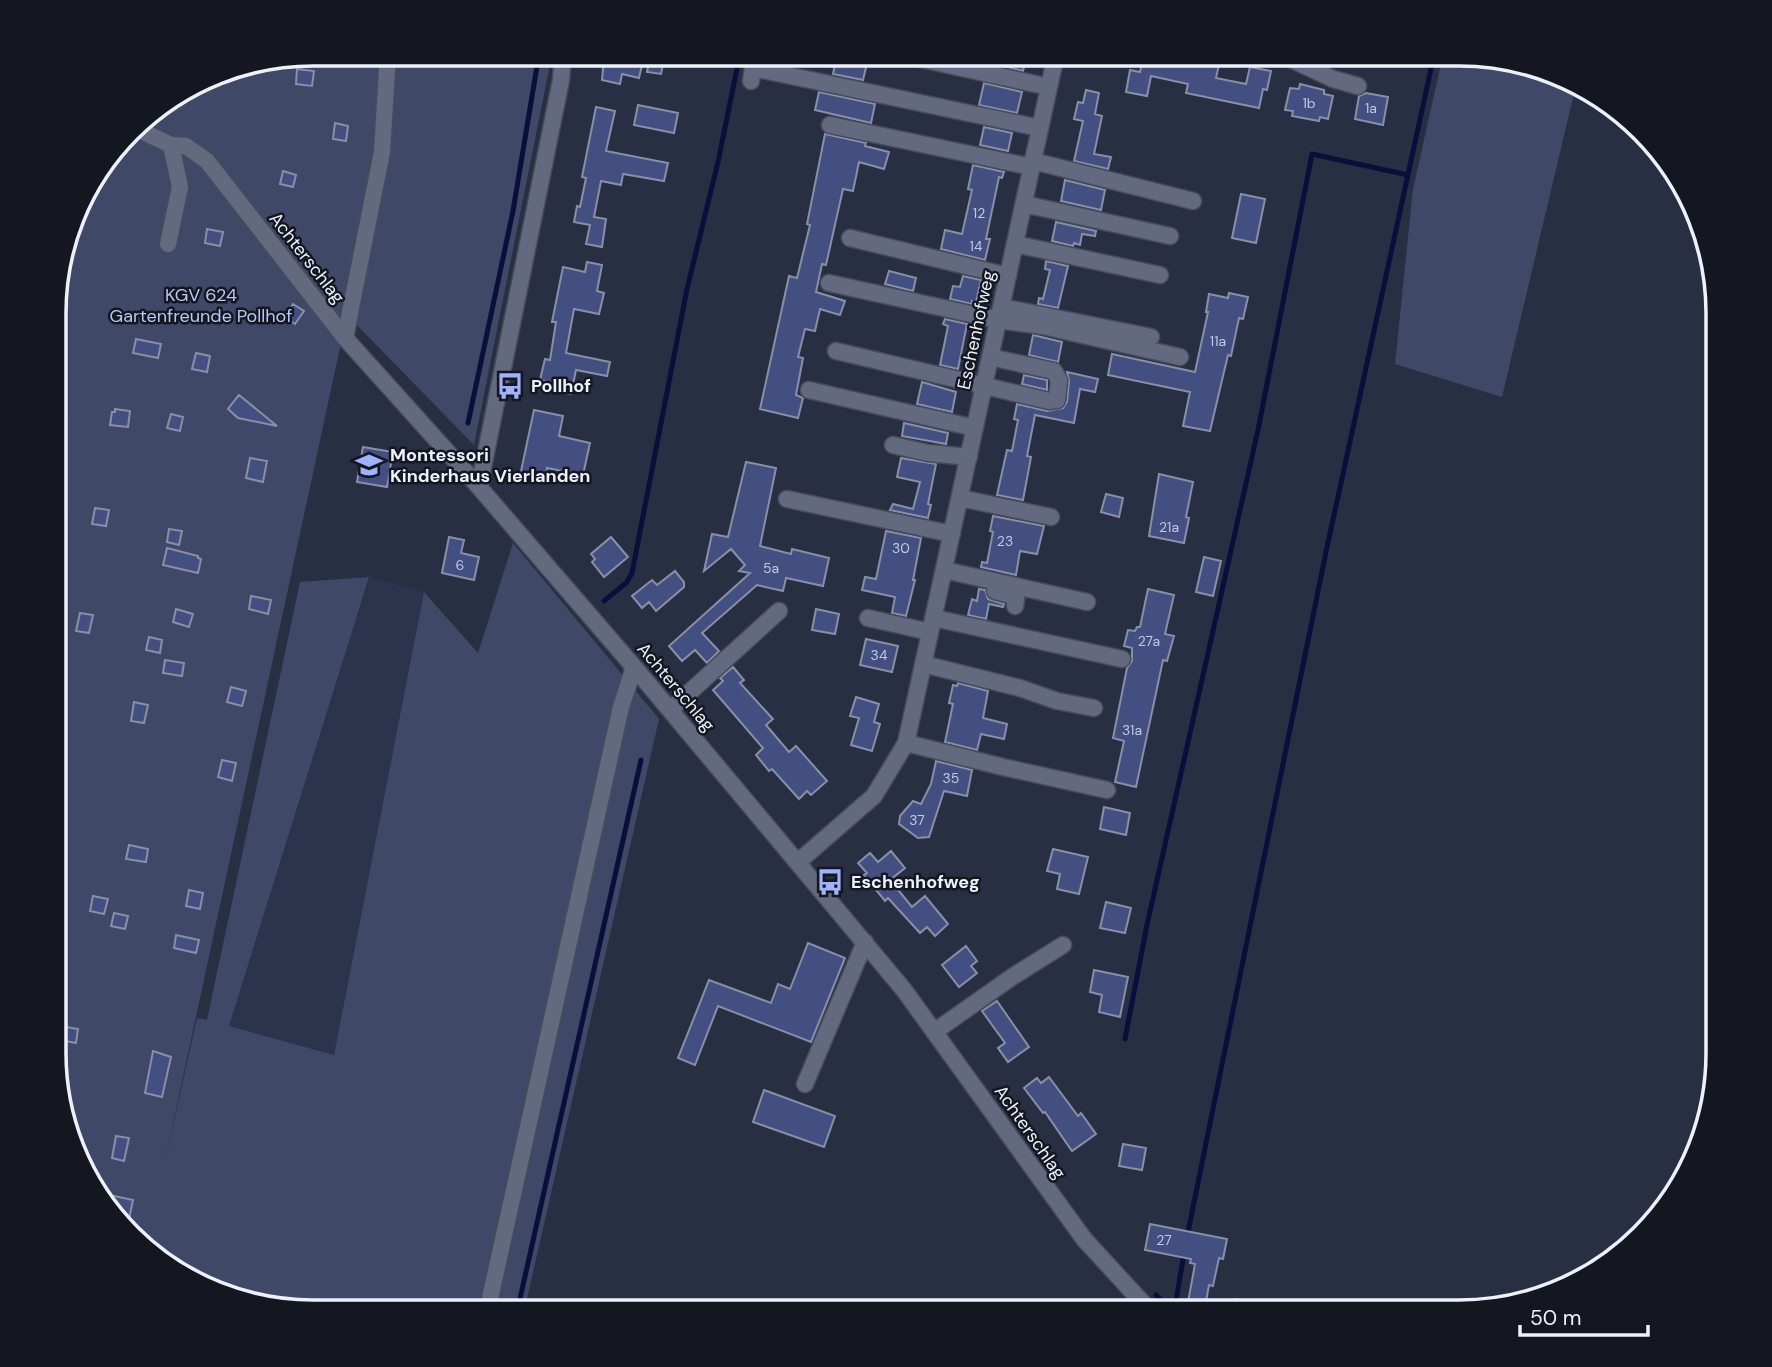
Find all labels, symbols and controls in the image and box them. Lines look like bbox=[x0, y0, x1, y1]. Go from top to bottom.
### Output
house number: 1b bbox=[1302, 94, 1316, 112]
house number: 1a bbox=[1365, 99, 1377, 117]
house number: 12 bbox=[973, 204, 985, 222]
street label: Achterschlag bbox=[264, 208, 350, 308]
house number: 14 bbox=[970, 237, 983, 255]
street label: Eschenhofweg bbox=[952, 268, 1000, 392]
park label: KGV 624 Gartenfreunde Pollhof bbox=[110, 283, 292, 328]
house number: 11a bbox=[1210, 332, 1226, 350]
bus stop icon: Pollhof bbox=[495, 371, 525, 401]
place label: Pollhof bbox=[531, 374, 591, 398]
place label: Montessori Kinderhaus Vierlanden bbox=[390, 443, 590, 488]
school or university icon: Montessori Kinderhaus Vierlanden bbox=[354, 450, 384, 480]
house number: 21a bbox=[1159, 518, 1179, 536]
house number: 23 bbox=[997, 532, 1013, 550]
house number: 30 bbox=[892, 539, 910, 557]
house number: 6 bbox=[456, 556, 464, 574]
house number: 5a bbox=[763, 559, 779, 577]
house number: 27a bbox=[1138, 632, 1160, 650]
street label: Achterschlag bbox=[632, 637, 720, 737]
house number: 34 bbox=[871, 646, 888, 664]
house number: 31a bbox=[1122, 721, 1142, 739]
house number: 35 bbox=[943, 769, 959, 787]
house number: 37 bbox=[909, 811, 925, 829]
bus stop icon: Eschenhofweg bbox=[815, 867, 845, 897]
place label: Eschenhofweg bbox=[851, 870, 980, 894]
street label: Achterschlag bbox=[989, 1080, 1071, 1184]
house number: 27 bbox=[1156, 1231, 1172, 1249]
scale bar bbox=[1520, 1294, 1648, 1338]
text: 50 m bbox=[1530, 1304, 1581, 1332]

